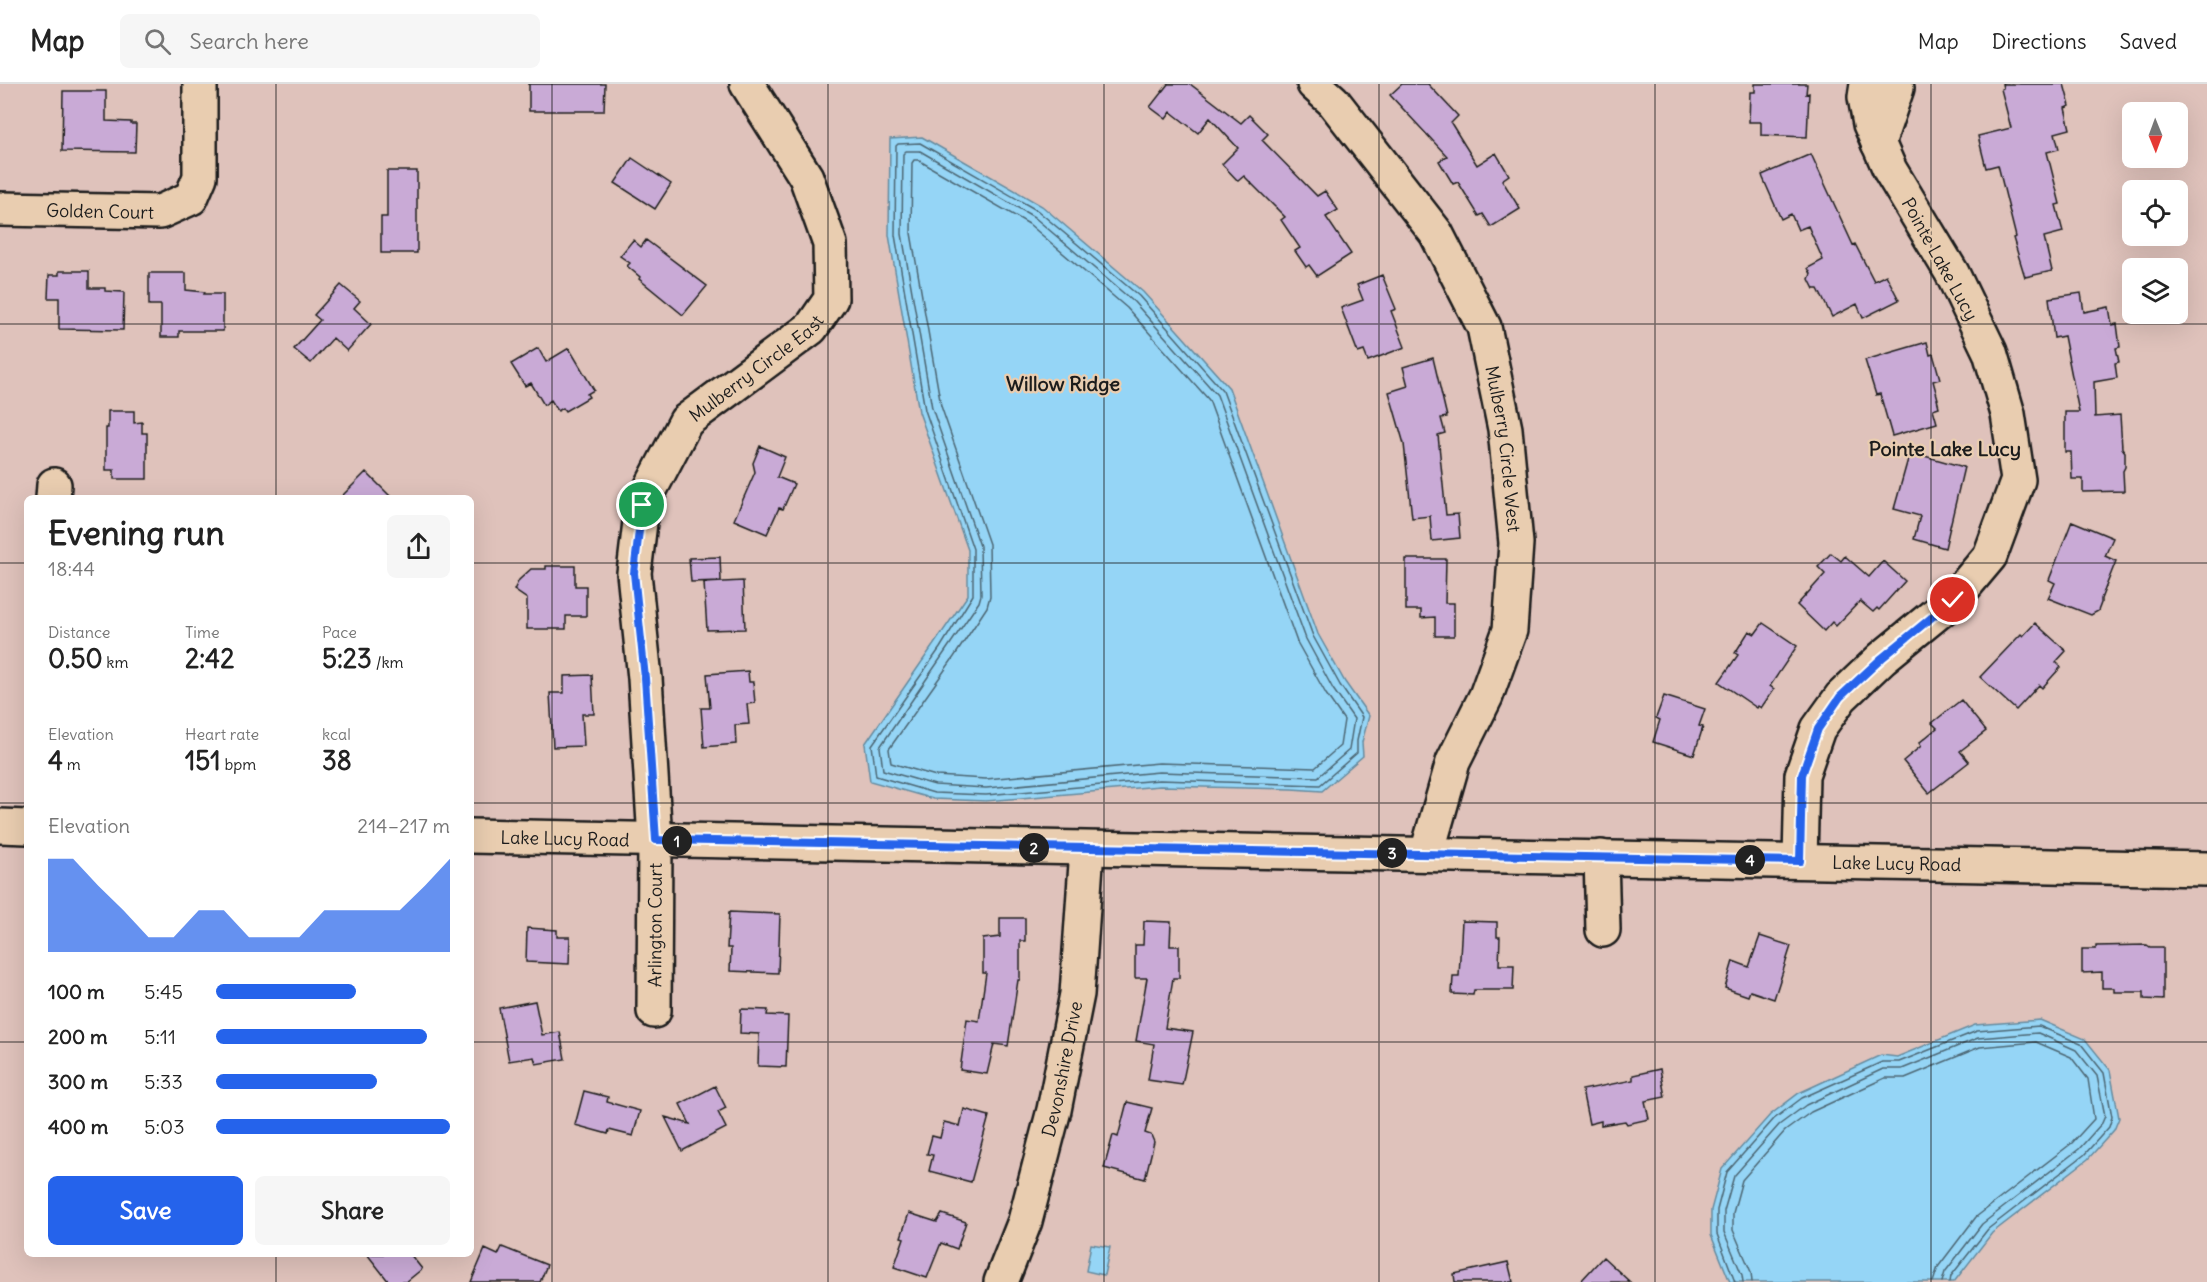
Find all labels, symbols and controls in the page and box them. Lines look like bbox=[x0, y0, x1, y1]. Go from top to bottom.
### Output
search box bbox=[120, 14, 540, 68]
text: Map bbox=[30, 23, 84, 59]
icon: search bbox=[141, 25, 174, 58]
text: Search here bbox=[189, 27, 309, 55]
text: Map bbox=[1918, 28, 1959, 55]
text: Directions bbox=[1992, 28, 2086, 55]
text: Saved bbox=[2119, 28, 2177, 55]
north arrow bbox=[2122, 102, 2188, 168]
map controls bbox=[2122, 102, 2188, 324]
button: locate bbox=[2122, 180, 2188, 246]
street label: Pointe Lake Lucy bbox=[1897, 193, 1983, 325]
street label: Golden Court bbox=[46, 198, 154, 223]
button: layers bbox=[2122, 258, 2188, 324]
street label: Mulberry Circle East bbox=[684, 310, 828, 427]
street label: Mulberry Circle West bbox=[1481, 363, 1526, 533]
district label: Willow Ridge bbox=[1006, 371, 1120, 396]
district label: Pointe Lake Lucy bbox=[1869, 436, 2021, 461]
pin bbox=[616, 479, 667, 530]
icon: arrive bbox=[625, 488, 658, 521]
text: Evening run bbox=[48, 512, 224, 554]
button: share bbox=[387, 515, 450, 578]
text: 18:44 bbox=[48, 556, 95, 581]
pin bbox=[1927, 574, 1978, 625]
icon: check bbox=[1936, 583, 1969, 616]
text: Distance bbox=[48, 622, 110, 642]
text: Time bbox=[185, 622, 220, 642]
text: Pace bbox=[322, 622, 357, 642]
text: 0.50 bbox=[48, 642, 103, 675]
text: 2:42 bbox=[185, 642, 234, 675]
text: 5:23 bbox=[322, 642, 372, 675]
text: km bbox=[103, 652, 129, 672]
text: /km bbox=[372, 652, 404, 672]
text: Elevation bbox=[48, 724, 114, 744]
text: Heart rate bbox=[185, 724, 259, 744]
text: kcal bbox=[322, 724, 351, 744]
text: 4 bbox=[48, 744, 63, 777]
text: 151 bbox=[185, 744, 221, 777]
text: 38 bbox=[322, 744, 352, 777]
text: m bbox=[63, 754, 81, 774]
text: bpm bbox=[221, 754, 256, 774]
text: Elevation bbox=[48, 813, 130, 838]
text: 214–217 m bbox=[357, 813, 450, 838]
street label: Lake Lucy Road bbox=[500, 825, 630, 851]
pin: 1 bbox=[662, 826, 692, 856]
text: 1 bbox=[674, 831, 680, 851]
pin: 2 bbox=[1019, 833, 1049, 863]
text: 2 bbox=[1030, 838, 1038, 858]
pin: 3 bbox=[1377, 838, 1407, 868]
text: 3 bbox=[1387, 843, 1397, 863]
pin: 4 bbox=[1735, 845, 1765, 875]
text: 4 bbox=[1745, 850, 1755, 870]
street label: Lake Lucy Road bbox=[1832, 850, 1962, 876]
street label: Arlington Court bbox=[643, 863, 666, 987]
text: 100 m bbox=[48, 979, 105, 1004]
text: 5:45 bbox=[144, 979, 183, 1004]
street label: Devonshire Drive bbox=[1036, 999, 1087, 1139]
text: 200 m bbox=[48, 1024, 108, 1049]
text: 5:11 bbox=[144, 1024, 176, 1049]
text: 300 m bbox=[48, 1069, 108, 1094]
text: 5:33 bbox=[144, 1069, 183, 1094]
text: 400 m bbox=[48, 1114, 108, 1139]
text: 5:03 bbox=[144, 1114, 185, 1139]
button: Save bbox=[48, 1176, 243, 1245]
button: Share bbox=[255, 1176, 450, 1245]

